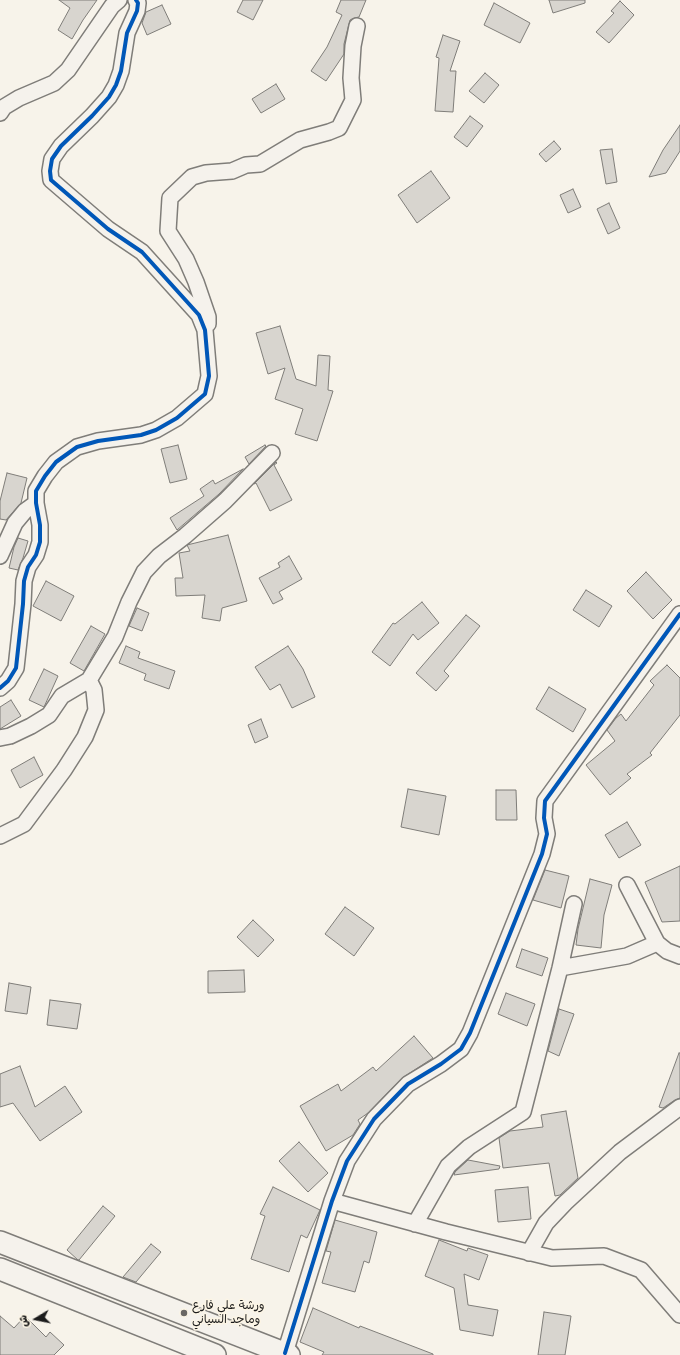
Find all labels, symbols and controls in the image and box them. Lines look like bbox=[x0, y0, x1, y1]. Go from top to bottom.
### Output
north arrow bbox=[16, 1299, 56, 1339]
place label: ورشة علي فارع وماجد السياني bbox=[192, 1299, 265, 1327]
marker: ورشة علي فارع وماجد السياني bbox=[179, 1308, 189, 1318]
text: ش bbox=[16, 1314, 31, 1328]

